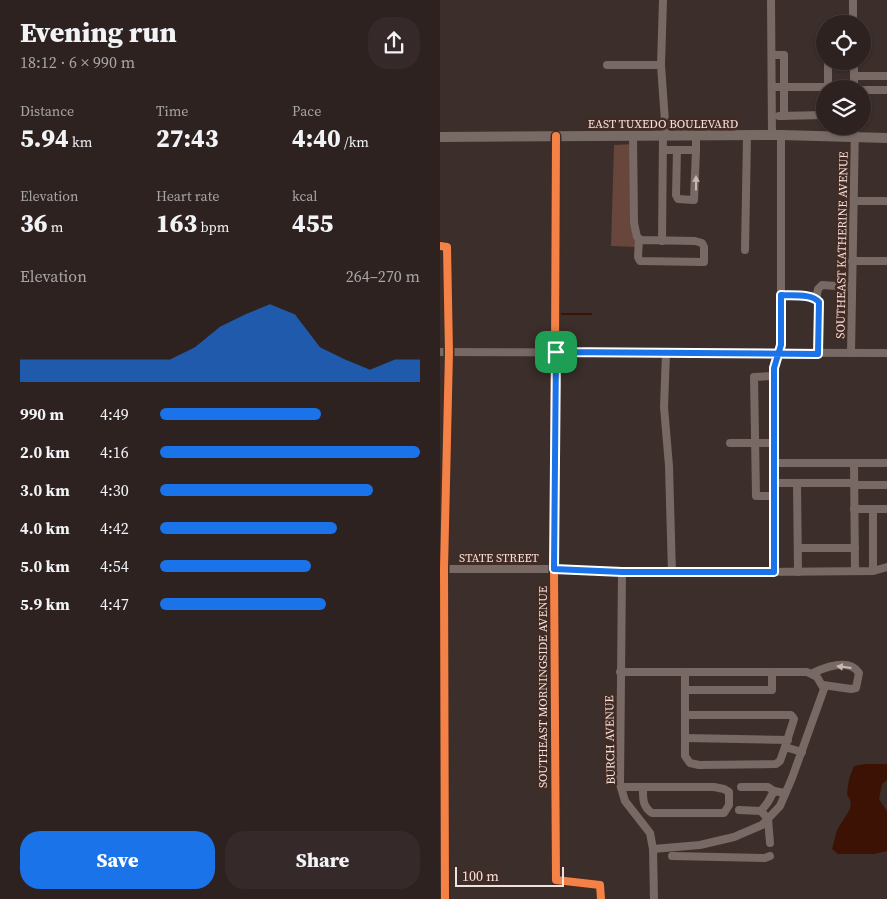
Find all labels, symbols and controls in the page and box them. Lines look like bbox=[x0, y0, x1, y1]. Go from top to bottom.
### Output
text: Evening run bbox=[20, 13, 177, 51]
map controls bbox=[816, 15, 871, 135]
button: locate bbox=[816, 15, 871, 70]
button: share bbox=[368, 17, 420, 69]
text: 18:12 · 6 × 990 m bbox=[20, 51, 135, 73]
button: layers bbox=[816, 80, 871, 135]
text: Distance bbox=[20, 101, 74, 121]
text: Time bbox=[156, 101, 188, 121]
text: Pace bbox=[292, 101, 321, 121]
street label: EAST TUXEDO BOULEVARD bbox=[588, 116, 738, 132]
text: 5.94 bbox=[20, 121, 69, 155]
text: 27:43 bbox=[156, 121, 219, 155]
text: 4:40 bbox=[292, 121, 341, 155]
text: km bbox=[69, 132, 92, 152]
text: /km bbox=[341, 132, 369, 152]
street label: SOUTHEAST KATHERINE AVENUE bbox=[832, 151, 852, 339]
one-way arrow bbox=[692, 174, 700, 190]
text: Elevation bbox=[20, 186, 78, 206]
text: Heart rate bbox=[156, 186, 219, 206]
text: kcal bbox=[292, 186, 318, 206]
text: 36 bbox=[20, 206, 48, 240]
text: 163 bbox=[156, 206, 197, 240]
text: 455 bbox=[292, 206, 333, 240]
text: m bbox=[48, 217, 63, 237]
text: bpm bbox=[197, 217, 229, 237]
text: Elevation bbox=[20, 265, 87, 287]
text: 264–270 m bbox=[346, 265, 420, 287]
pin bbox=[535, 331, 577, 373]
icon: arrive bbox=[542, 338, 570, 366]
text: 990 m bbox=[20, 403, 64, 425]
text: 4:49 bbox=[100, 403, 129, 425]
text: 2.0 km bbox=[20, 441, 70, 463]
text: 4:16 bbox=[100, 441, 129, 463]
text: 3.0 km bbox=[20, 479, 70, 501]
text: 4:30 bbox=[100, 479, 129, 501]
text: 4.0 km bbox=[20, 517, 70, 539]
text: 4:42 bbox=[100, 517, 129, 539]
street label: STATE STREET bbox=[459, 550, 540, 566]
text: 5.0 km bbox=[20, 555, 70, 577]
text: 4:54 bbox=[100, 555, 129, 577]
street label: SOUTHEAST MORNINGSIDE AVENUE bbox=[535, 586, 551, 788]
text: 5.9 km bbox=[20, 593, 70, 615]
text: 4:47 bbox=[100, 593, 129, 615]
one-way arrow bbox=[836, 663, 852, 671]
street label: BURCH AVENUE bbox=[601, 695, 619, 785]
button: Save bbox=[20, 831, 215, 889]
button: Share bbox=[225, 831, 420, 889]
scale bar bbox=[455, 864, 564, 887]
text: 100 m bbox=[462, 866, 499, 886]

